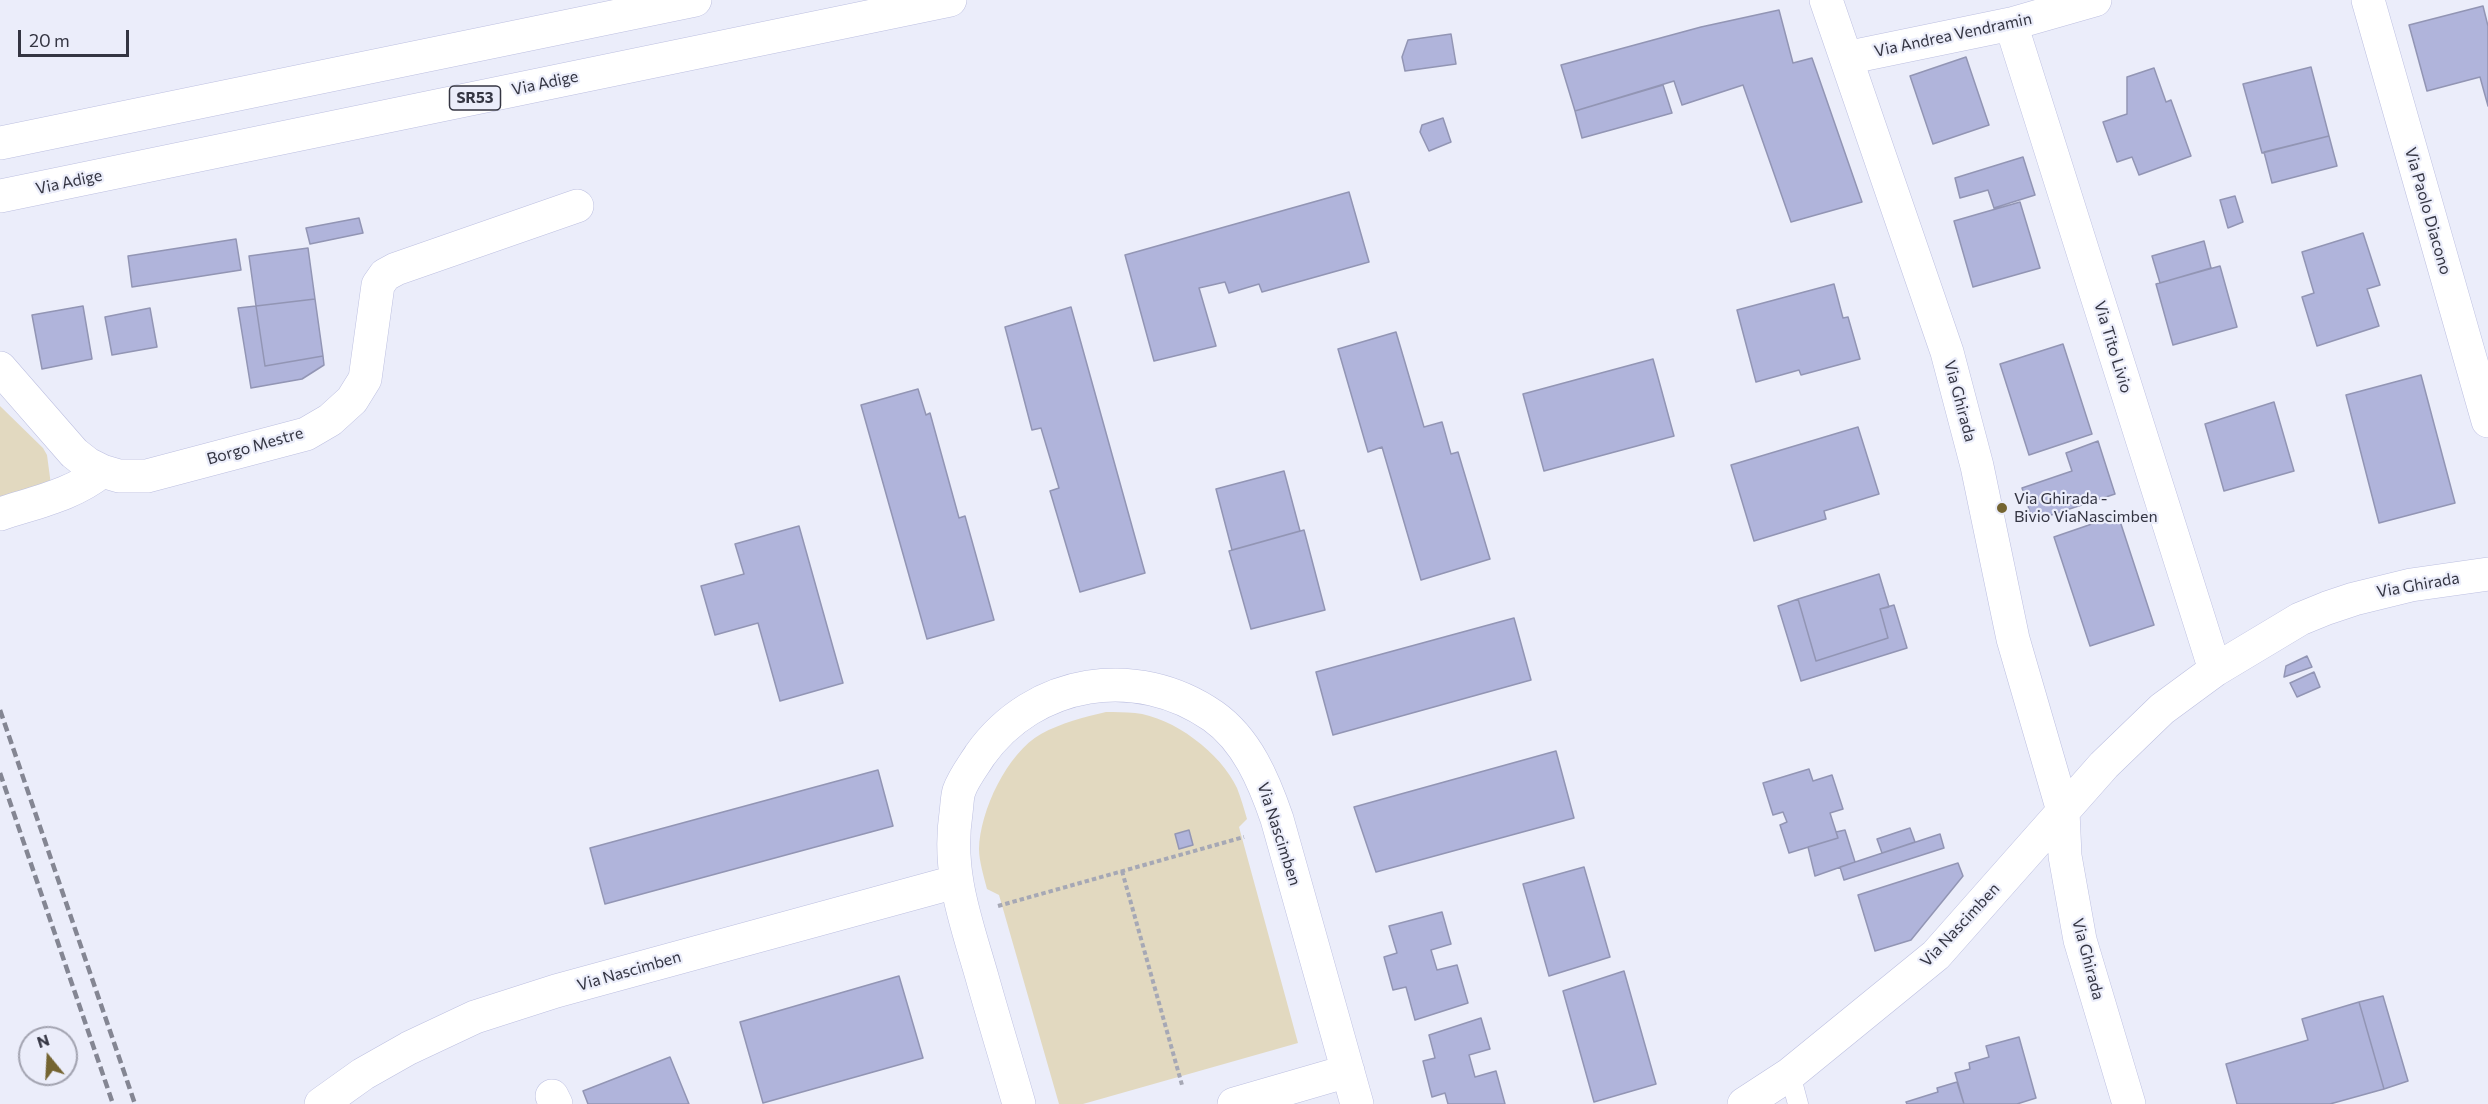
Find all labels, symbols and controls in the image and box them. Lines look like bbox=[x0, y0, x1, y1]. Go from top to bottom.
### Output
street label: Via Andrea Vendramin bbox=[1873, 9, 2033, 61]
scale bar bbox=[21, 18, 132, 56]
text: 20 m bbox=[29, 29, 70, 51]
street label: Via Adige bbox=[510, 67, 580, 99]
road number: SR53 bbox=[450, 86, 500, 110]
street label: Via Paolo Diacono bbox=[2401, 145, 2455, 277]
street label: Via Adige bbox=[34, 166, 104, 198]
street label: Via Tito Livio bbox=[2090, 299, 2136, 395]
street label: Via Ghirada bbox=[1940, 358, 1980, 444]
street label: Borgo Mestre bbox=[205, 423, 305, 469]
place label: Via Ghirada - Bivio ViaNascimben bbox=[2014, 489, 2158, 527]
marker: Via Ghirada - Bivio ViaNascimben bbox=[1995, 501, 2009, 515]
street label: Via Ghirada bbox=[2375, 568, 2461, 602]
street label: Via Nascimben bbox=[1253, 780, 1305, 888]
street label: Via Nascimben bbox=[1916, 879, 2004, 971]
street label: Via Ghirada bbox=[2068, 916, 2108, 1002]
street label: Via Nascimben bbox=[575, 947, 683, 995]
north arrow bbox=[18, 1026, 78, 1086]
text: N bbox=[34, 1029, 52, 1051]

